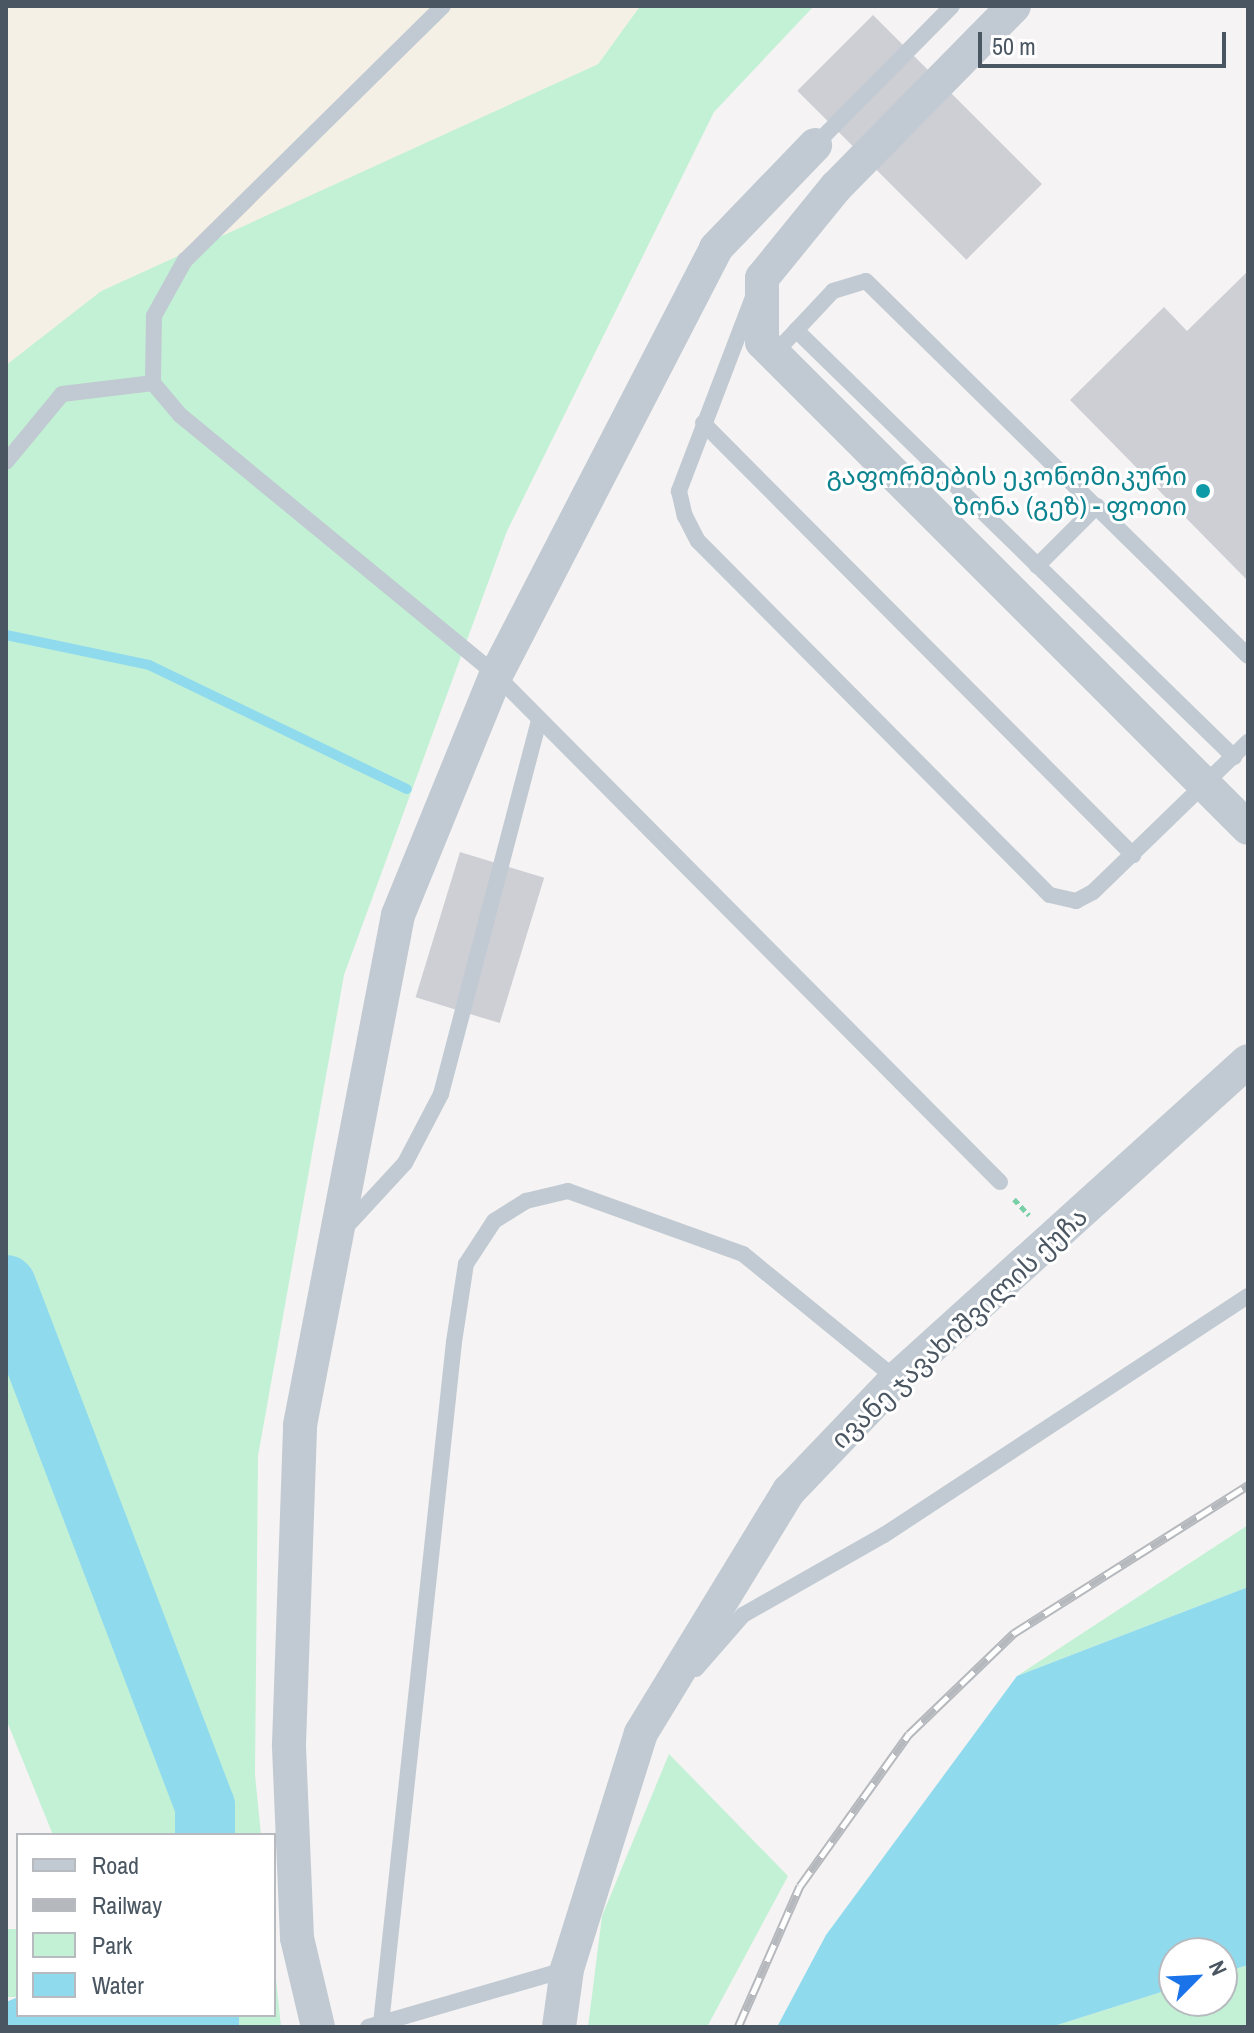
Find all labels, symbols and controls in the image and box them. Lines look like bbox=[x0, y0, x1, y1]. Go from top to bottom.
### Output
scale bar bbox=[982, 16, 1230, 66]
text: 50 m bbox=[992, 30, 1036, 62]
place label: გაფორმების ეკონომიკური ზონა (გეზ) - ფოთი bbox=[826, 460, 1187, 522]
marker: გაფორმების ეკონომიკური ზონა (გეზ) - ფოთი bbox=[1194, 482, 1212, 500]
street label: ივანე ჯავახიშვილის ქუჩა bbox=[824, 1201, 1094, 1455]
legend bbox=[16, 1833, 276, 2017]
text: Road bbox=[92, 1849, 139, 1881]
text: Railway bbox=[92, 1889, 162, 1921]
text: Park bbox=[92, 1929, 132, 1961]
north arrow bbox=[1158, 1937, 1238, 2017]
text: N bbox=[1202, 1956, 1234, 1980]
text: Water bbox=[92, 1969, 144, 2001]

